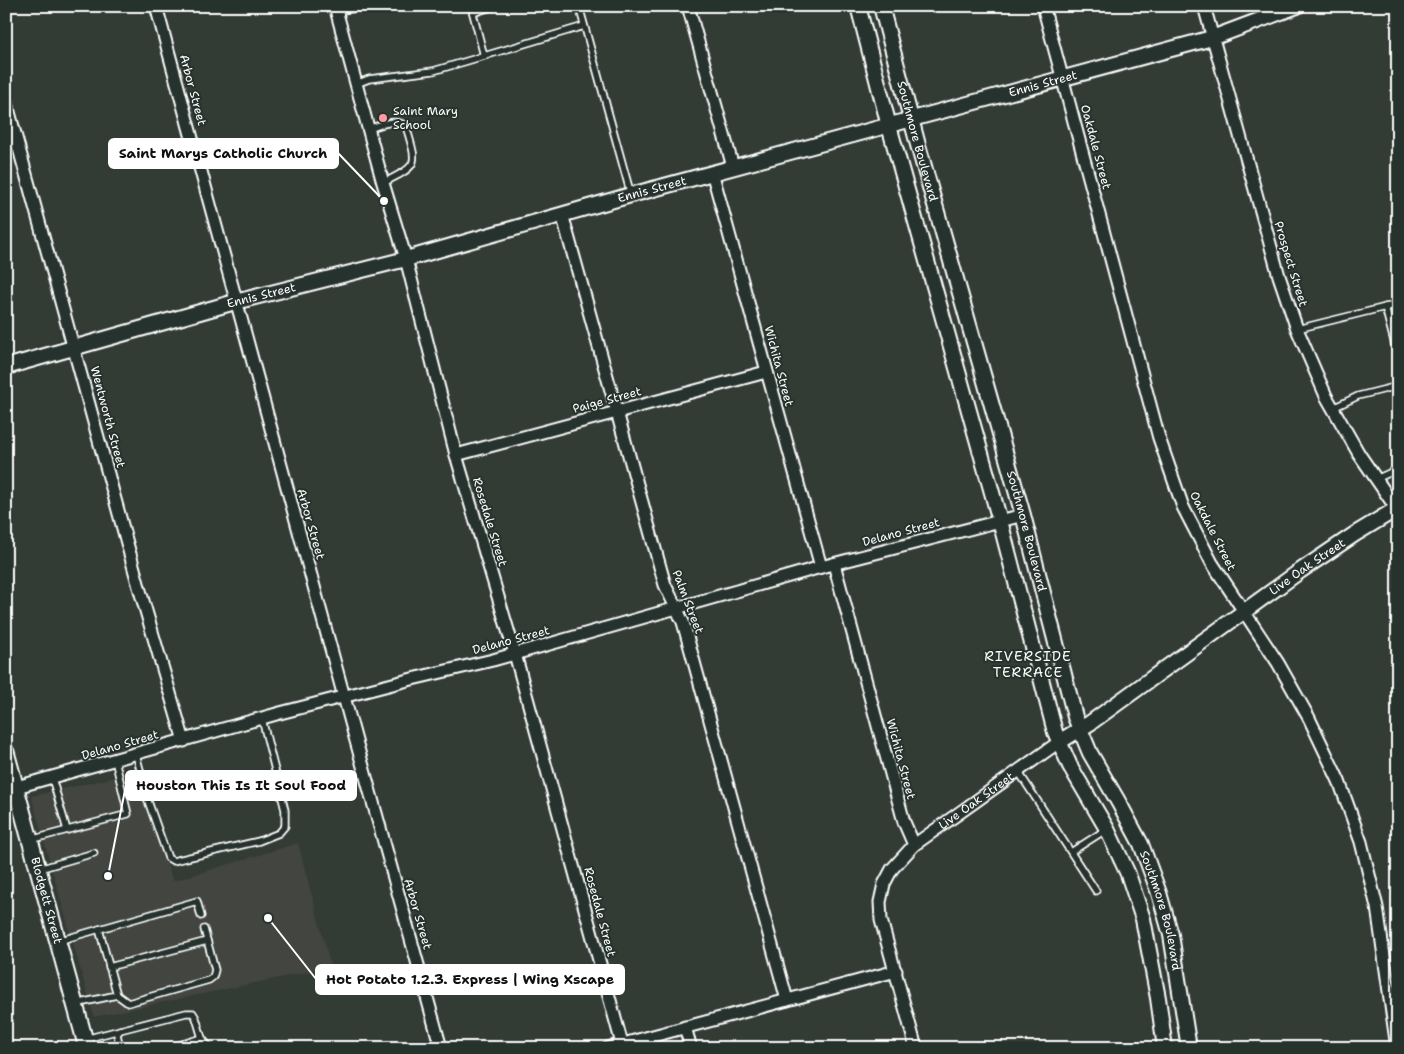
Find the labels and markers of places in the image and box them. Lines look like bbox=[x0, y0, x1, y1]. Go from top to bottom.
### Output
place label: Saint Mary School bbox=[393, 103, 458, 133]
marker: Saint Mary School bbox=[377, 112, 389, 124]
callout: Saint Marys Catholic Church bbox=[109, 139, 338, 168]
callout: Houston This Is It Soul Food bbox=[126, 771, 356, 800]
callout: Hot Potato 1.2.3. Express | Wing Xscape bbox=[316, 965, 624, 994]

